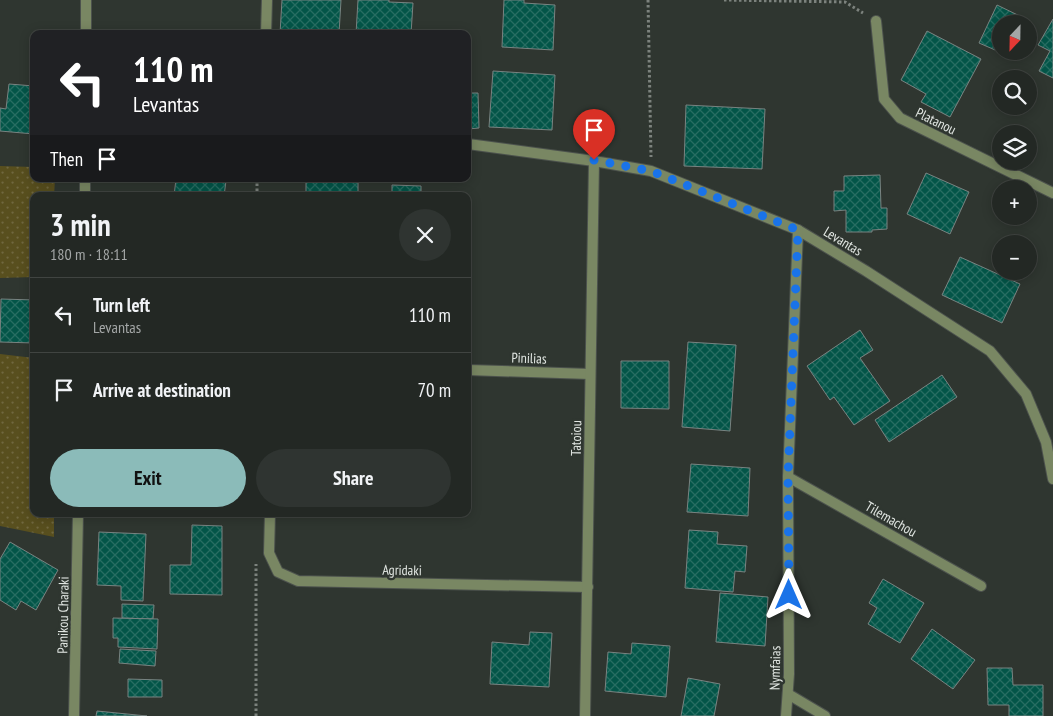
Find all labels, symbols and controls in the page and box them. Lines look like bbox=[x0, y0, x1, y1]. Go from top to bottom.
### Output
north arrow bbox=[992, 15, 1038, 60]
map controls bbox=[992, 15, 1037, 280]
text: 110 m bbox=[133, 46, 214, 92]
icon: left bbox=[50, 50, 115, 115]
button: search bbox=[992, 70, 1037, 115]
text: Levantas bbox=[133, 90, 199, 118]
street label: Platanou bbox=[913, 104, 959, 138]
pin bbox=[573, 109, 615, 160]
icon: arrive bbox=[580, 116, 608, 144]
button: layers bbox=[992, 125, 1037, 170]
icon: arrive bbox=[93, 145, 121, 173]
text: Then bbox=[50, 147, 83, 171]
button: + bbox=[992, 180, 1037, 225]
text: 3 min bbox=[50, 205, 111, 244]
button: close bbox=[399, 209, 451, 261]
street label: Levantas bbox=[820, 222, 866, 260]
button: − bbox=[992, 235, 1037, 280]
text: 180 m · 18:11 bbox=[50, 244, 128, 264]
text: Turn left bbox=[93, 293, 150, 317]
icon: left bbox=[50, 301, 78, 329]
text: 110 m bbox=[409, 303, 451, 327]
text: Levantas bbox=[93, 317, 141, 337]
street label: Pinilias bbox=[511, 348, 547, 368]
icon: arrive bbox=[50, 376, 78, 404]
text: Arrive at destination bbox=[93, 378, 231, 402]
text: 70 m bbox=[418, 378, 451, 402]
street label: Tatoiou bbox=[567, 420, 585, 456]
button: Exit bbox=[50, 449, 246, 507]
button: Share bbox=[256, 449, 451, 507]
street label: Tilemachou bbox=[862, 497, 920, 541]
street label: Agridaki bbox=[382, 561, 422, 579]
position arrow bbox=[762, 568, 814, 620]
street label: Panikou Charaki bbox=[53, 576, 73, 654]
street label: Nymfaias bbox=[766, 645, 784, 690]

